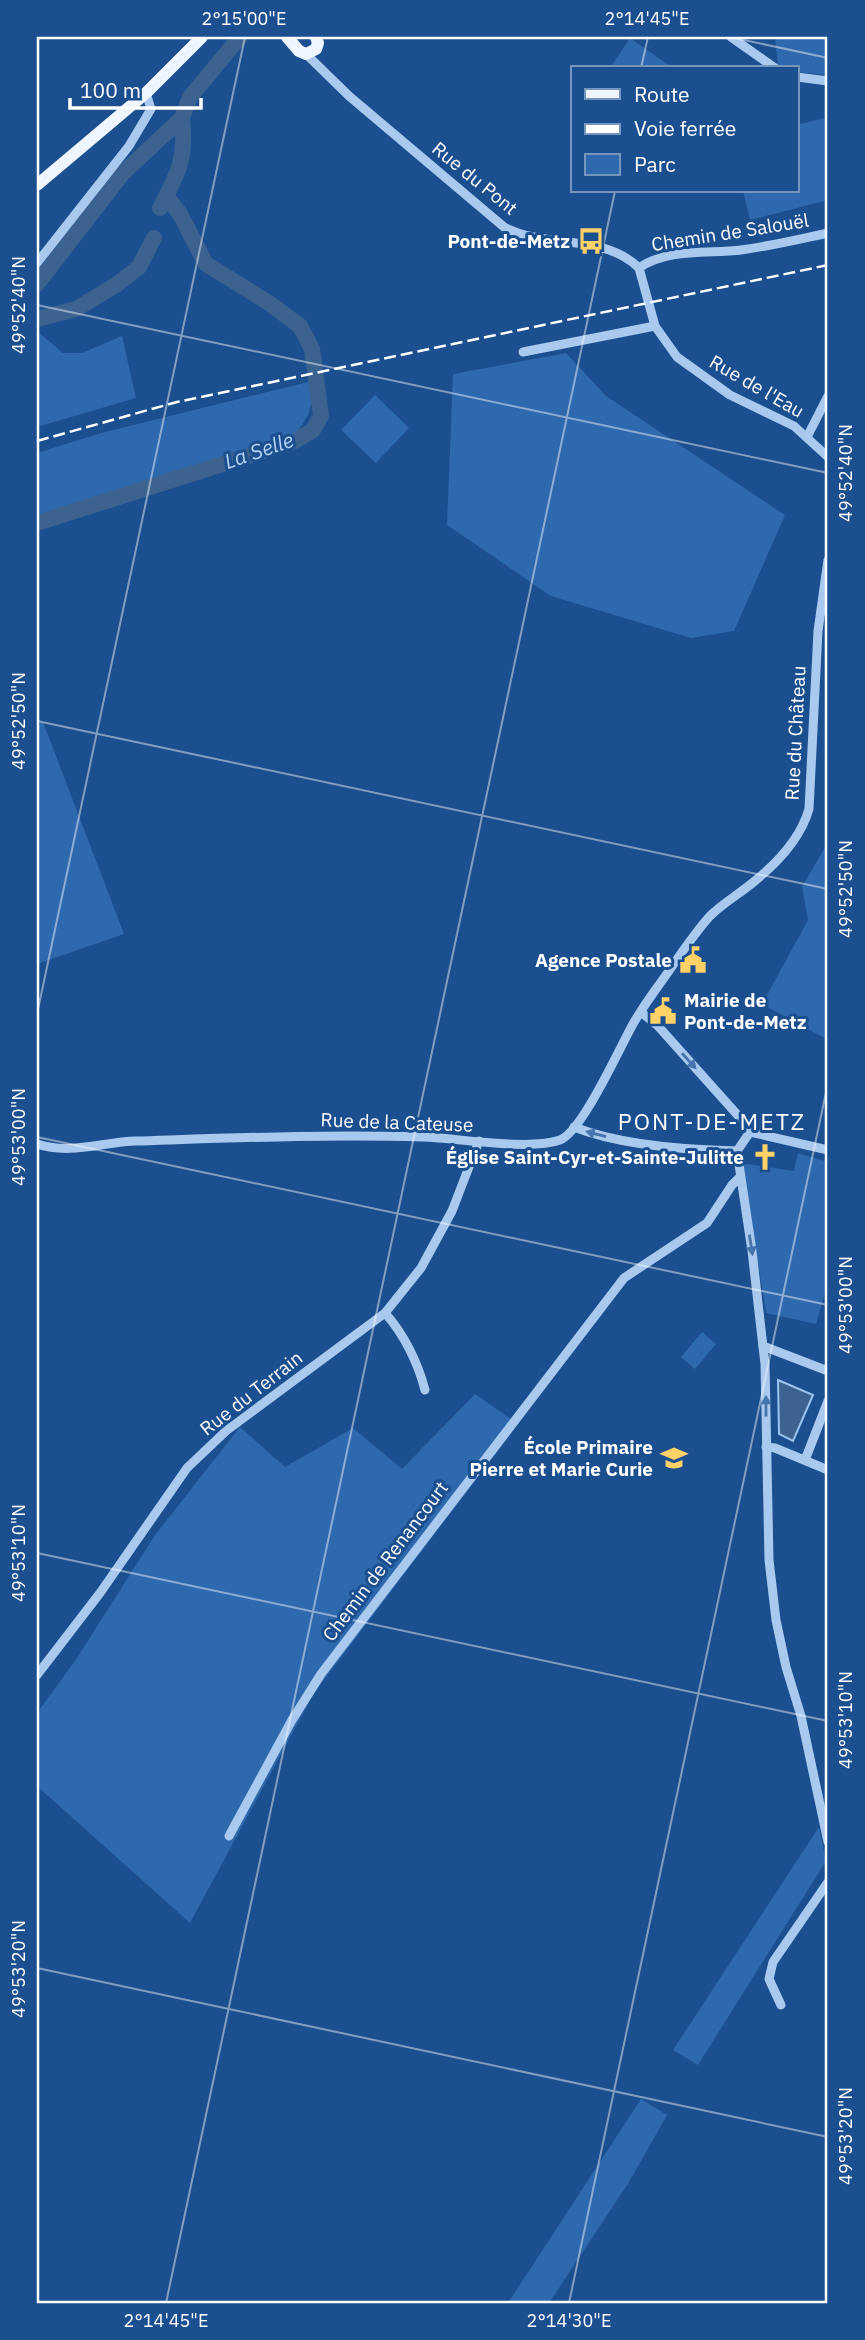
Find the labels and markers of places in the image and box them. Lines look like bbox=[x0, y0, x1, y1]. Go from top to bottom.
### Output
bus stop icon: Pont-de-Metz bbox=[576, 226, 606, 256]
place label: Pont-de-Metz bbox=[448, 229, 570, 253]
public building icon: Agence Postale bbox=[678, 945, 708, 975]
place label: Agence Postale bbox=[535, 948, 672, 972]
place label: Mairie de Pont-de-Metz bbox=[684, 988, 807, 1034]
public building icon: Mairie de Pont-de-Metz bbox=[648, 996, 678, 1026]
church icon: Église Saint-Cyr-et-Sainte-Julitte bbox=[750, 1142, 780, 1172]
place label: Église Saint-Cyr-et-Sainte-Julitte bbox=[446, 1145, 744, 1169]
place label: École Primaire Pierre et Marie Curie bbox=[469, 1435, 653, 1481]
school or university icon: École Primaire Pierre et Marie Curie bbox=[659, 1443, 689, 1473]

